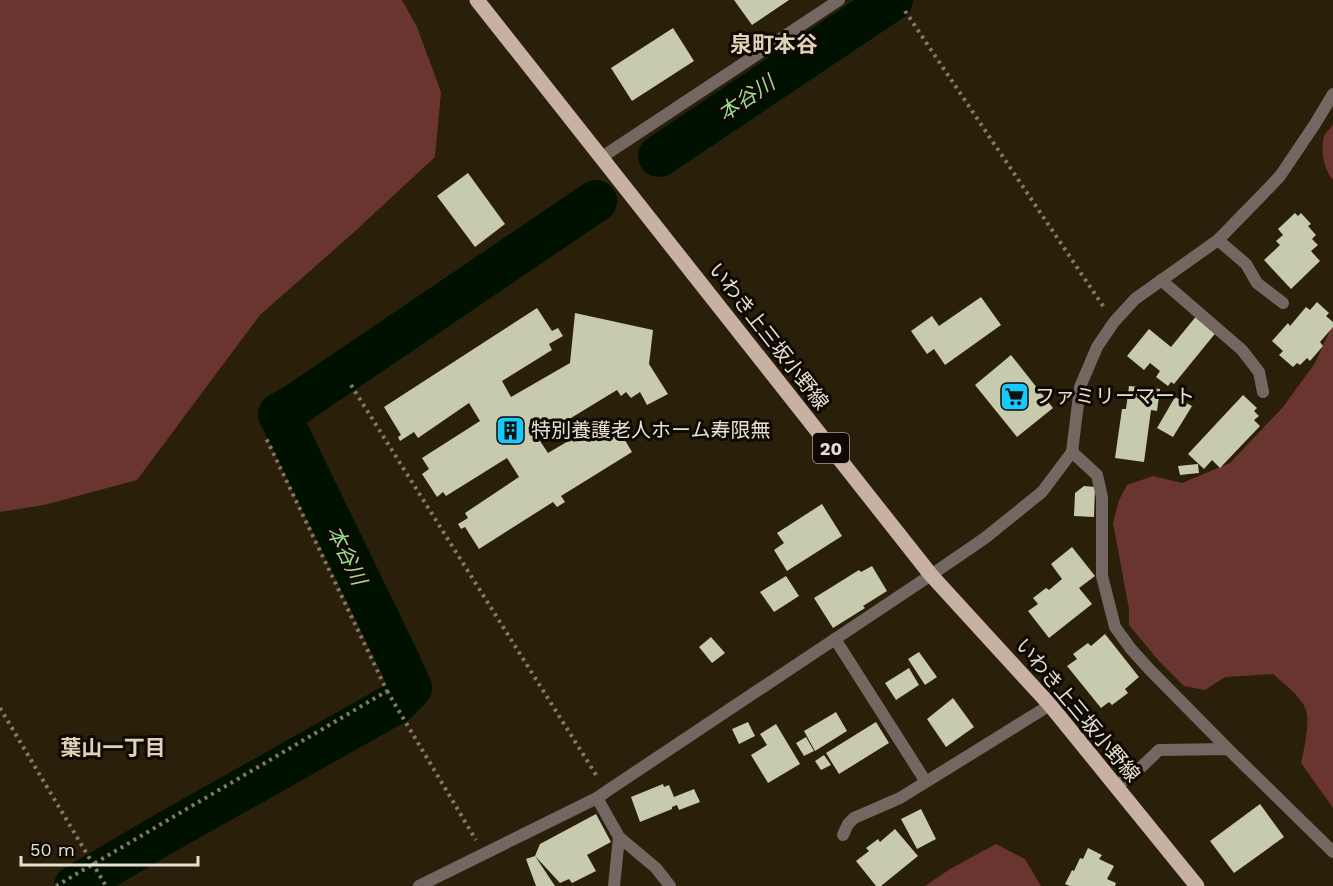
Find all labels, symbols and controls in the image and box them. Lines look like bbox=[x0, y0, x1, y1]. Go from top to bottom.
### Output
district label: 泉町本谷 bbox=[730, 32, 818, 57]
water label: 本谷川 bbox=[713, 69, 781, 126]
street label: いわき上三坂小野線 bbox=[704, 258, 834, 414]
supermarket icon: ファミリーマート bbox=[998, 380, 1030, 412]
place label: ファミリーマート bbox=[1035, 384, 1195, 408]
building icon: 特別養護老人ホーム寿限無 bbox=[494, 414, 526, 446]
place label: 特別養護老人ホーム寿限無 bbox=[531, 418, 770, 442]
road number: 20 bbox=[813, 433, 849, 463]
water label: 本谷川 bbox=[322, 521, 373, 591]
street label: いわき上三坂小野線 bbox=[1011, 633, 1145, 787]
district label: 葉山一丁目 bbox=[61, 735, 166, 760]
scale bar bbox=[21, 829, 198, 867]
text: 50 m bbox=[30, 839, 75, 860]

